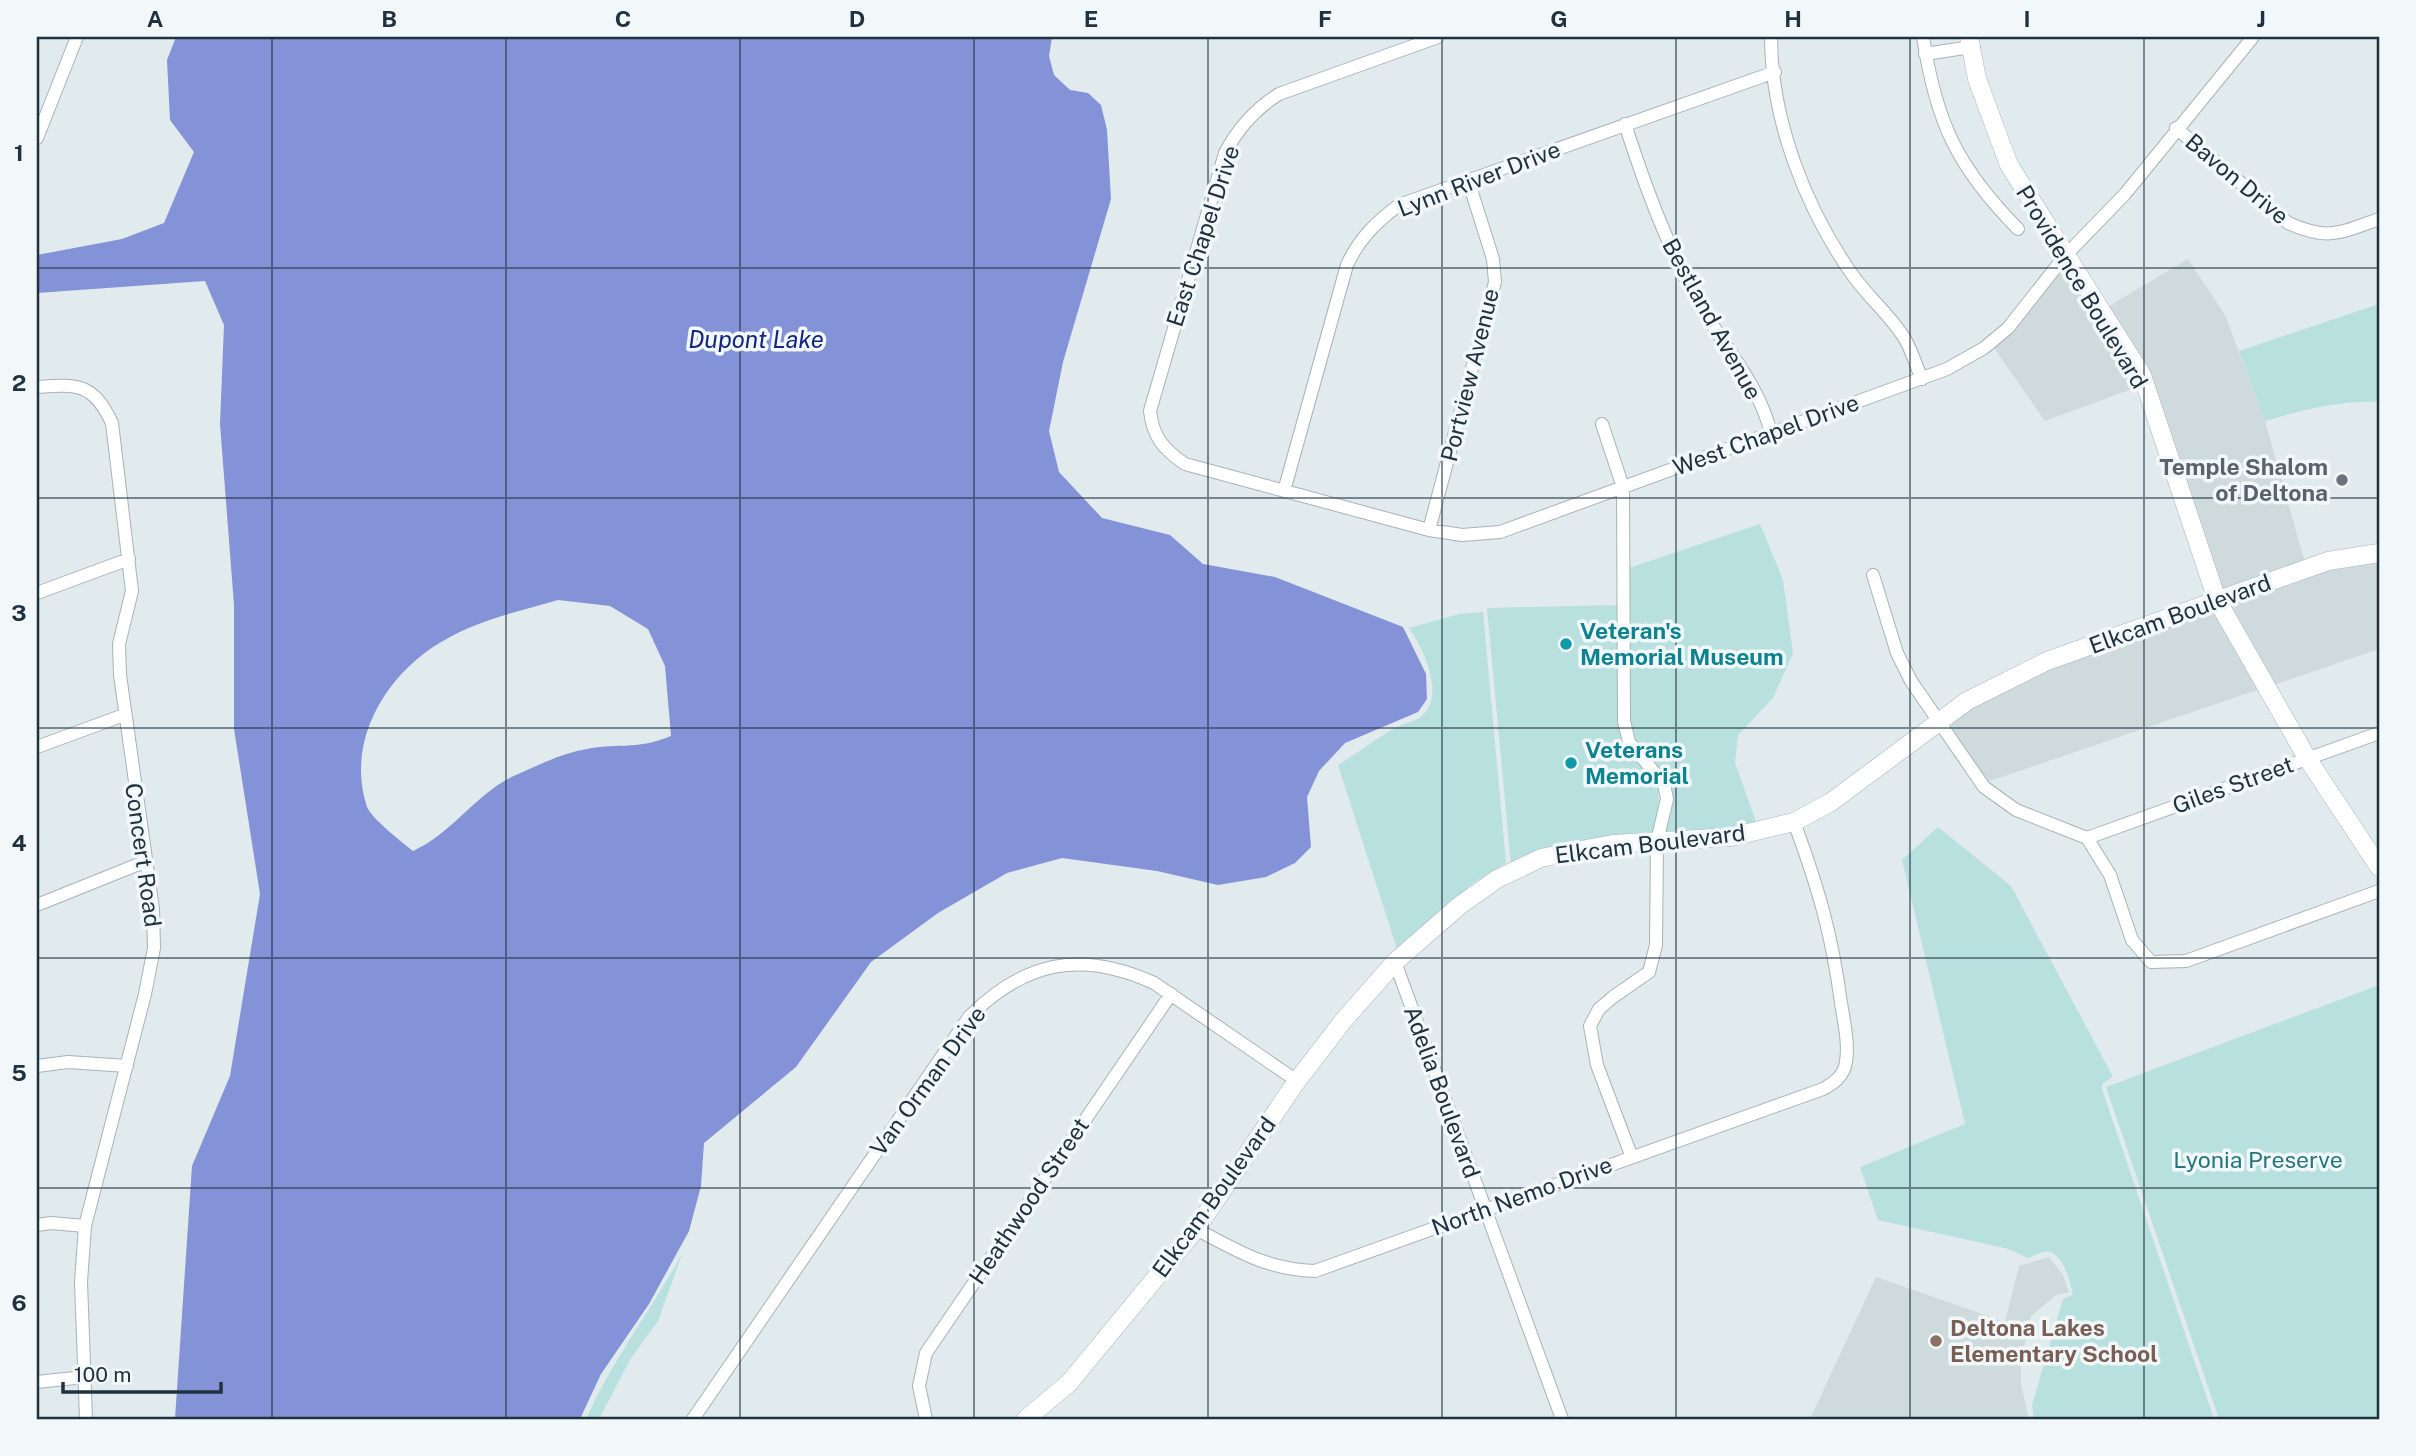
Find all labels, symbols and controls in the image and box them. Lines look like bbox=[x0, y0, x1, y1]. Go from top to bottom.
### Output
text: A bbox=[147, 5, 164, 32]
text: B bbox=[381, 5, 397, 32]
text: C bbox=[615, 5, 631, 32]
text: D bbox=[849, 5, 865, 32]
text: E bbox=[1084, 5, 1098, 32]
text: F bbox=[1318, 5, 1332, 32]
text: G bbox=[1550, 5, 1568, 32]
text: H bbox=[1784, 5, 1802, 32]
text: I bbox=[2023, 5, 2031, 32]
text: J bbox=[2256, 5, 2266, 32]
street label: Bavon Drive bbox=[2180, 128, 2294, 229]
street label: Lynn River Drive bbox=[1394, 135, 1564, 222]
text: 1 bbox=[14, 139, 24, 166]
street label: East Chapel Drive bbox=[1161, 142, 1245, 330]
street label: Providence Boulevard bbox=[2011, 180, 2154, 393]
street label: Bestland Avenue bbox=[1657, 234, 1768, 404]
street label: Portview Avenue bbox=[1435, 285, 1504, 464]
water label: Dupont Lake bbox=[688, 325, 824, 353]
text: 2 bbox=[12, 369, 26, 396]
street label: West Chapel Drive bbox=[1669, 388, 1862, 481]
place label: Temple Shalom of Deltona bbox=[2159, 453, 2328, 506]
marker: Temple Shalom of Deltona bbox=[2334, 472, 2350, 488]
street label: Elkcam Boulevard bbox=[2085, 568, 2274, 659]
text: 3 bbox=[11, 599, 27, 626]
place label: Veteran's Memorial Museum bbox=[1580, 617, 1784, 670]
marker: Veteran's Memorial Museum bbox=[1558, 636, 1574, 652]
place label: Veterans Memorial bbox=[1585, 736, 1689, 789]
street label: Giles Street bbox=[2169, 750, 2297, 819]
marker: Veterans Memorial bbox=[1563, 755, 1579, 771]
street label: Concert Road bbox=[120, 781, 167, 929]
street label: Elkcam Boulevard bbox=[1553, 818, 1747, 869]
text: 4 bbox=[11, 829, 27, 856]
street label: Van Orman Drive bbox=[864, 1001, 991, 1161]
street label: Adelia Boulevard bbox=[1399, 1002, 1486, 1182]
text: 5 bbox=[11, 1059, 27, 1086]
street label: Elkcam Boulevard bbox=[1146, 1111, 1281, 1282]
street label: Heathwood Street bbox=[963, 1113, 1094, 1289]
park label: Lyonia Preserve bbox=[2173, 1146, 2343, 1173]
street label: North Nemo Drive bbox=[1428, 1150, 1616, 1241]
text: 6 bbox=[11, 1289, 27, 1316]
place label: Deltona Lakes Elementary School bbox=[1950, 1314, 2158, 1367]
marker: Deltona Lakes Elementary School bbox=[1928, 1333, 1944, 1349]
scale bar bbox=[63, 1351, 220, 1395]
text: 100 m bbox=[74, 1362, 131, 1387]

